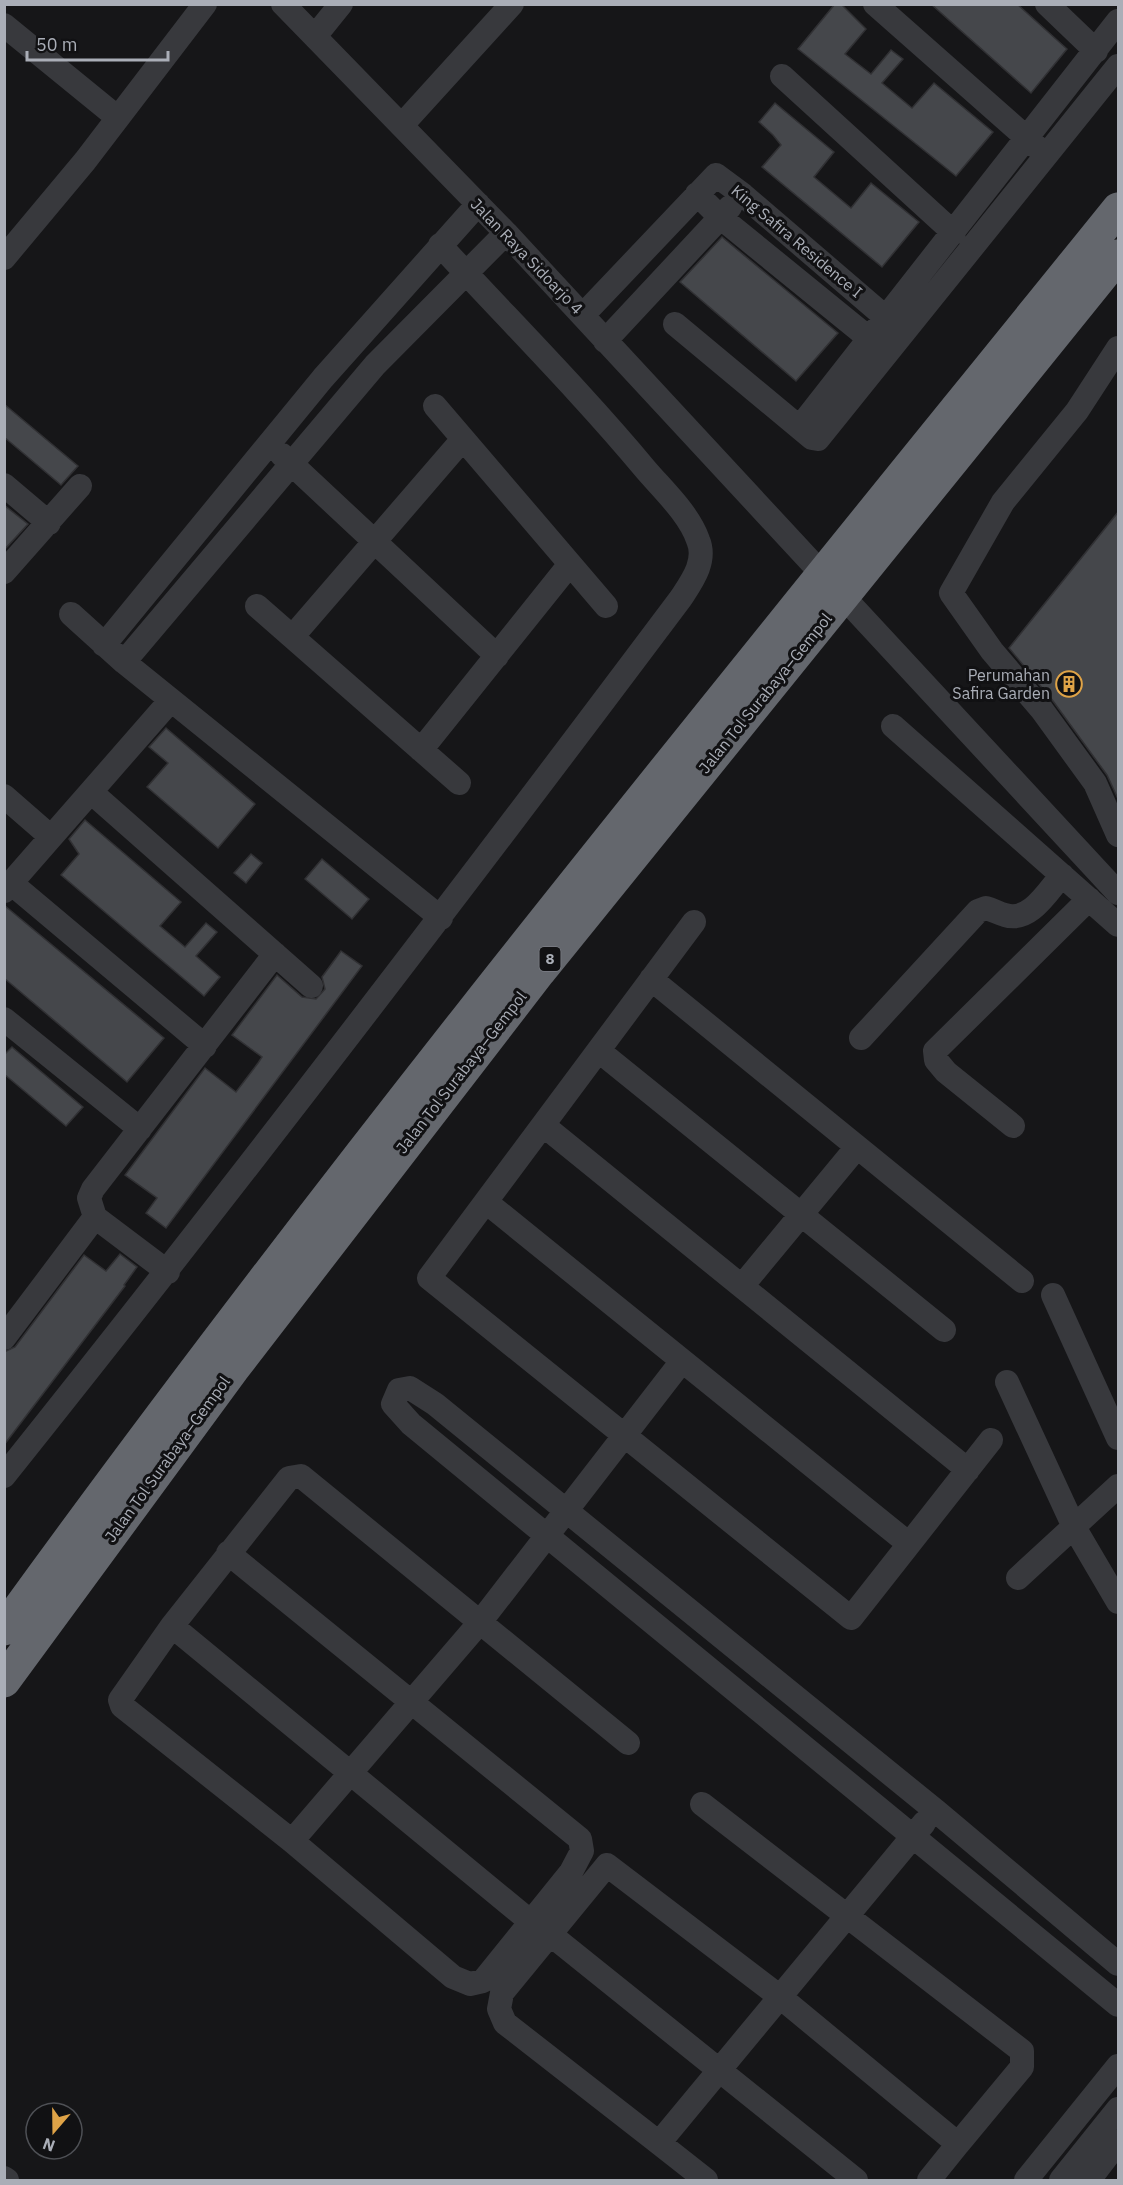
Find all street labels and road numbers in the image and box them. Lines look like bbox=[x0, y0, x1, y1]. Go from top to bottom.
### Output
street label: King Safira Residence I bbox=[727, 180, 867, 302]
street label: Jalan Raya Sidoarjo 4 bbox=[467, 194, 587, 318]
street label: Jalan Tol Surabaya–Gempol bbox=[694, 609, 836, 777]
road number: 8 bbox=[540, 947, 560, 971]
street label: Jalan Tol Surabaya–Gempol bbox=[391, 987, 531, 1157]
street label: Jalan Tol Surabaya–Gempol bbox=[100, 1372, 234, 1546]

